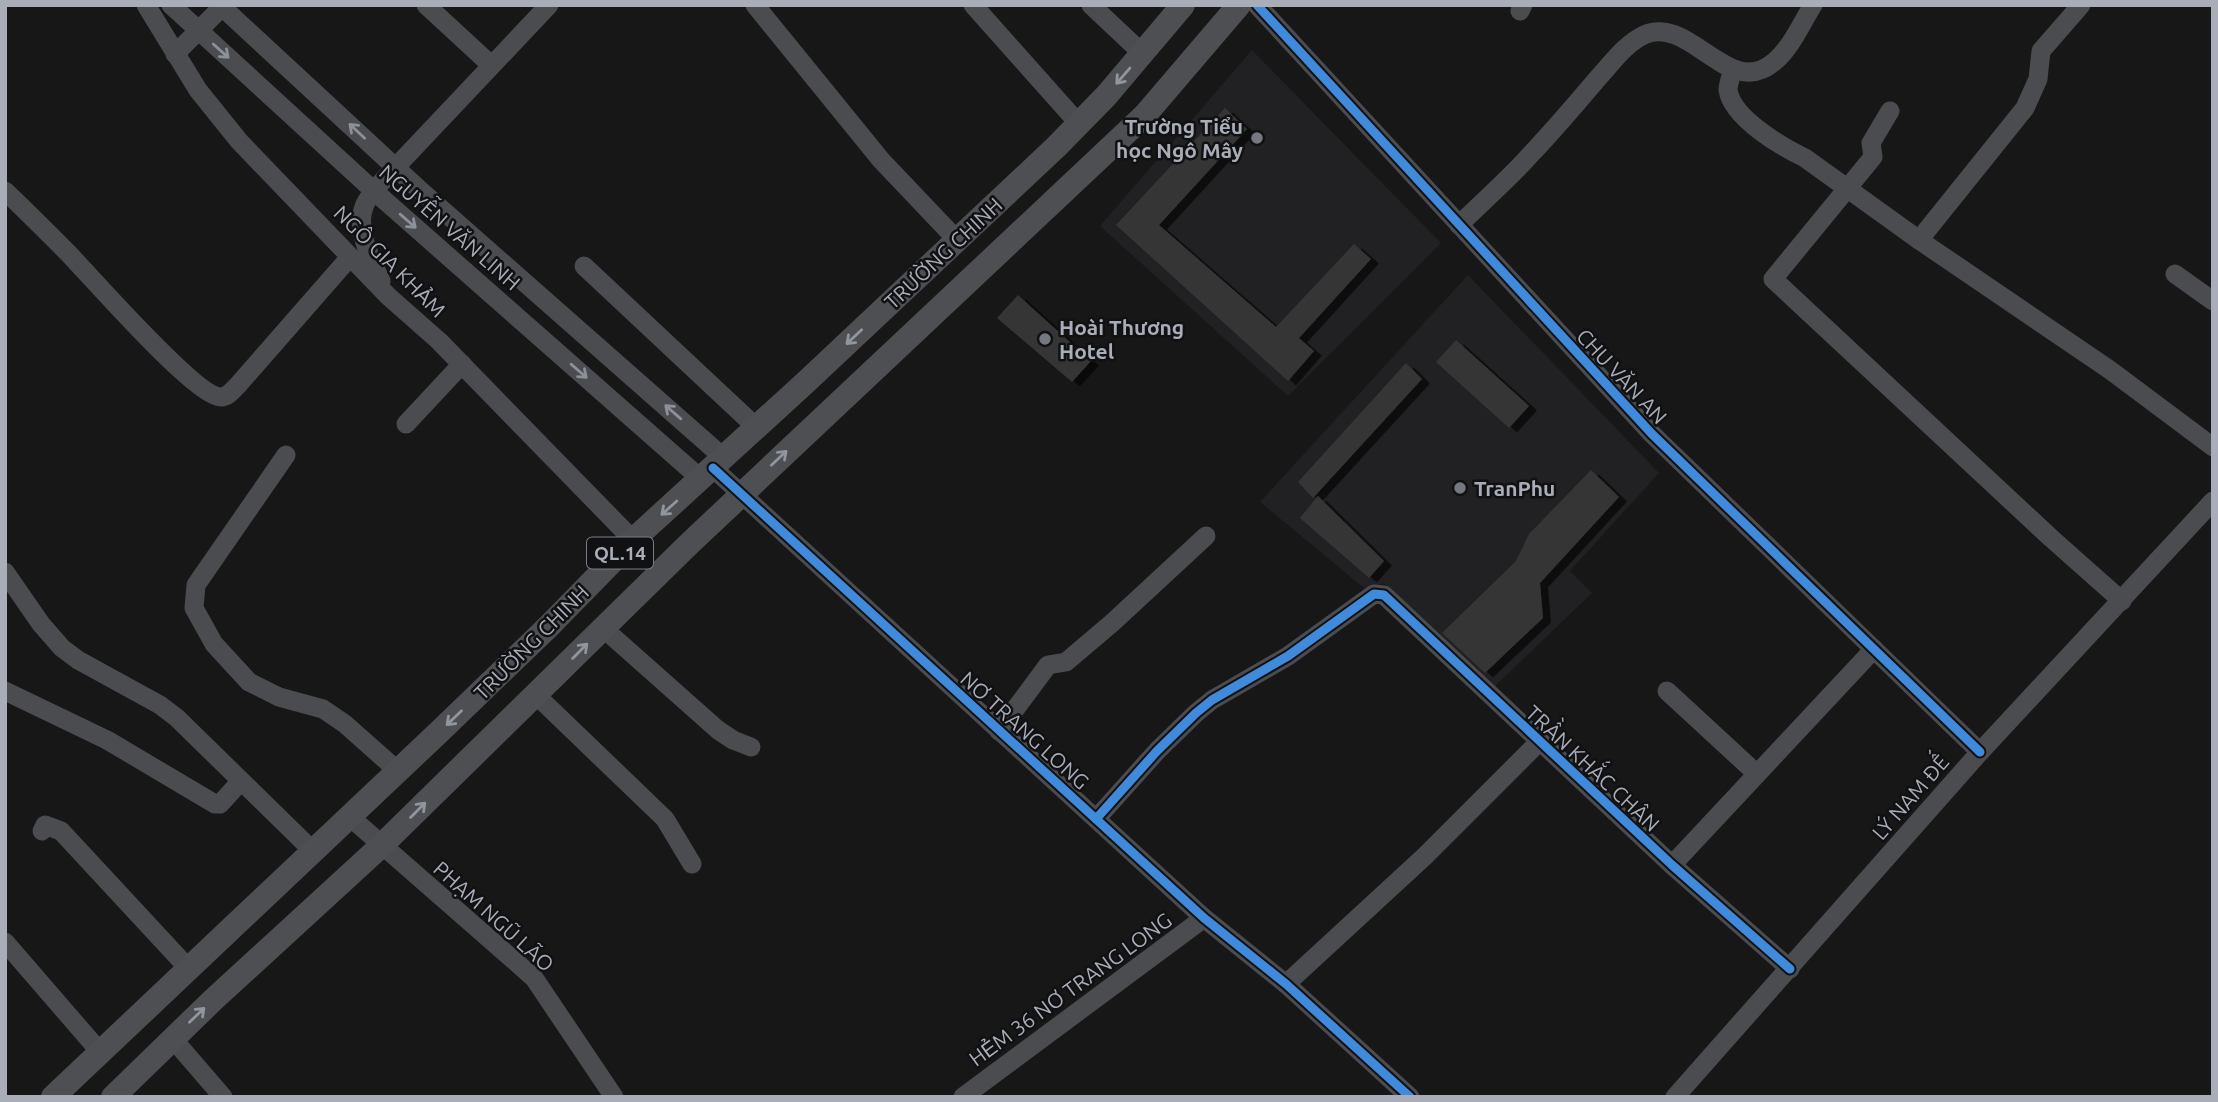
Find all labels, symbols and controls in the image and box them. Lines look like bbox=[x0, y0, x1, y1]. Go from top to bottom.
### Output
one-way arrow bbox=[212, 43, 229, 60]
one-way arrow bbox=[1115, 67, 1131, 85]
place label: Trường Tiểu học Ngô Mây bbox=[1116, 114, 1243, 162]
one-way arrow bbox=[348, 123, 366, 139]
marker: Trường Tiểu học Ngô Mây bbox=[1249, 130, 1265, 146]
street label: NGUYỄN VĂN LINH bbox=[375, 156, 528, 295]
street label: TRƯỜNG CHINH bbox=[879, 192, 1007, 314]
street label: NGÔ GIA KHẢM bbox=[329, 200, 451, 322]
one-way arrow bbox=[399, 212, 416, 229]
place label: Hoài Thương Hotel bbox=[1059, 315, 1184, 363]
street label: CHU VĂN AN bbox=[1572, 324, 1672, 428]
one-way arrow bbox=[846, 328, 863, 345]
marker: Hoài Thương Hotel bbox=[1037, 331, 1053, 347]
one-way arrow bbox=[570, 363, 588, 379]
one-way arrow bbox=[664, 404, 682, 420]
one-way arrow bbox=[770, 450, 787, 467]
place label: TranPhu bbox=[1474, 476, 1555, 500]
marker: TranPhu bbox=[1452, 480, 1468, 496]
one-way arrow bbox=[661, 499, 678, 516]
road number: QL.14 bbox=[587, 538, 653, 568]
street label: TRƯỜNG CHINH bbox=[468, 579, 593, 704]
one-way arrow bbox=[571, 642, 588, 659]
street label: NƠ TRANG LONG bbox=[956, 666, 1094, 794]
street label: TRẦN KHẮC CHÂN bbox=[1521, 696, 1668, 836]
one-way arrow bbox=[446, 710, 463, 727]
street label: LÝ NAM ĐẾ bbox=[1863, 746, 1953, 844]
one-way arrow bbox=[409, 802, 426, 819]
street label: PHẠM NGŨ LÃO bbox=[429, 856, 559, 976]
street label: HẺM 36 NƠ TRANG LONG bbox=[964, 907, 1176, 1071]
one-way arrow bbox=[189, 1007, 206, 1024]

